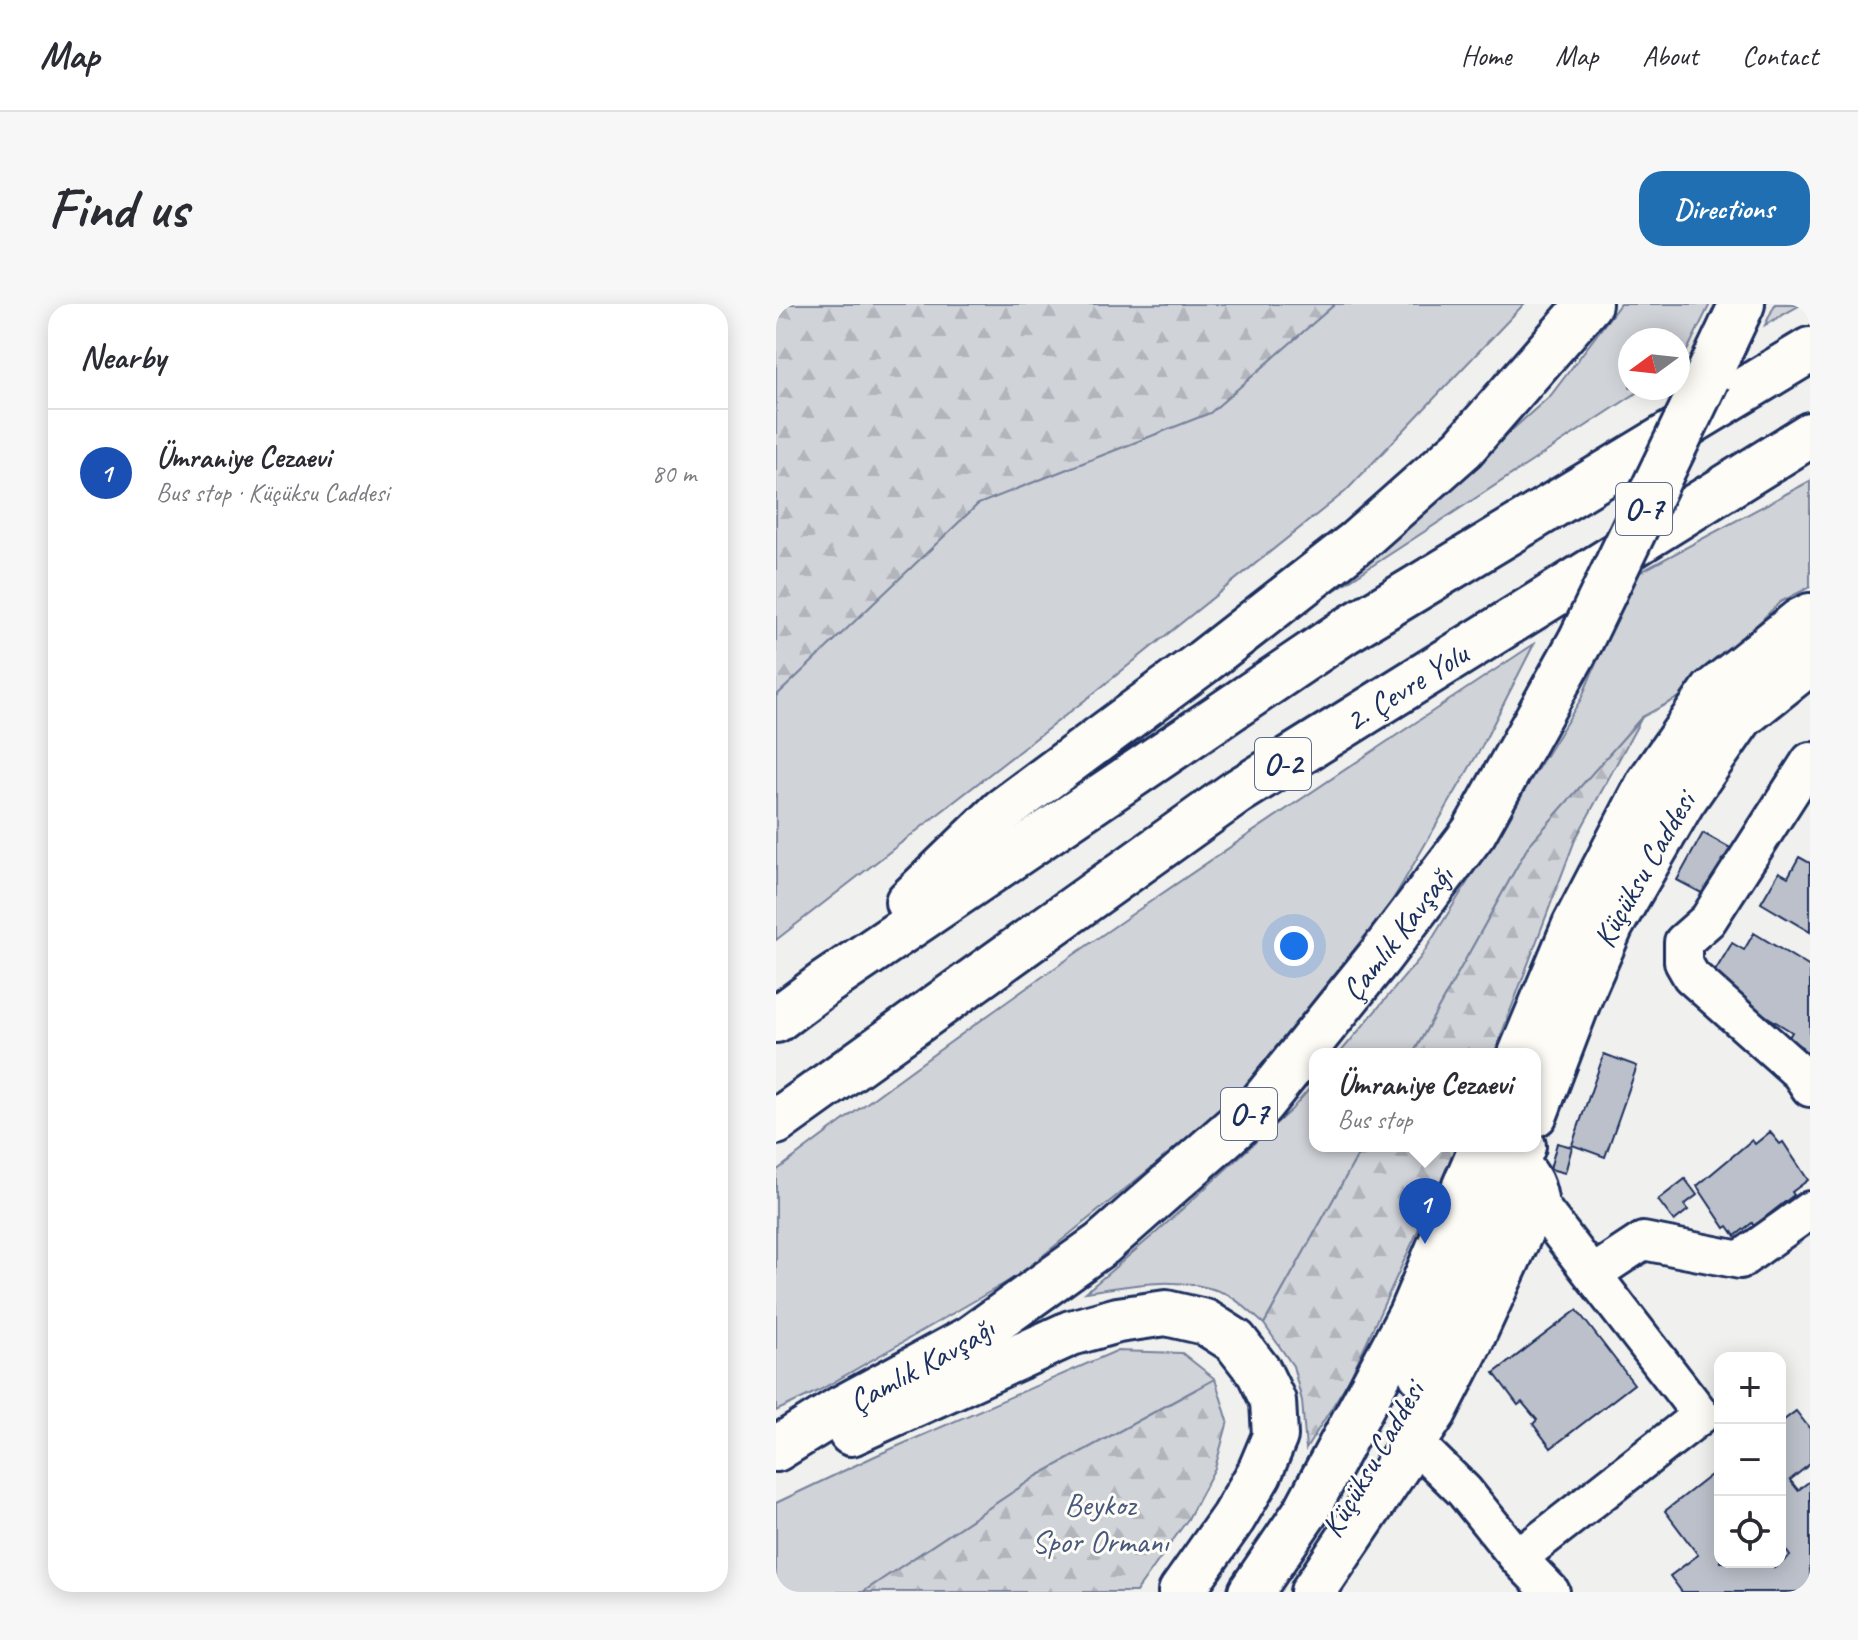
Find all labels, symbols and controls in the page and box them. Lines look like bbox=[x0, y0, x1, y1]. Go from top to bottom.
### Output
text: Map bbox=[40, 32, 99, 79]
text: Home bbox=[1461, 38, 1511, 73]
text: Map bbox=[1555, 38, 1598, 73]
text: About bbox=[1642, 38, 1698, 73]
text: Contact bbox=[1742, 38, 1818, 73]
button: Directions bbox=[1639, 171, 1810, 246]
text: Find us bbox=[48, 173, 188, 244]
north arrow bbox=[1618, 328, 1690, 400]
text: Nearby bbox=[80, 335, 166, 378]
text: Ümraniye Cezaevi bbox=[156, 438, 331, 476]
text: 1 bbox=[100, 457, 112, 490]
text: 80 m bbox=[652, 457, 696, 490]
text: Bus stop · Küçüksu Caddesi bbox=[156, 476, 389, 509]
road number: O-7 bbox=[1616, 483, 1672, 535]
street label: 2. Çevre Yolu bbox=[1337, 632, 1477, 741]
road number: O-2 bbox=[1255, 738, 1311, 790]
street label: Küçüksu Caddesi bbox=[1584, 780, 1707, 954]
street label: Çamlık Kavşağı bbox=[1332, 856, 1463, 1009]
your location bbox=[1274, 926, 1314, 966]
popup bbox=[1309, 1048, 1541, 1152]
text: Ümraniye Cezaevi bbox=[1338, 1065, 1512, 1103]
road number: O-7 bbox=[1221, 1088, 1277, 1140]
text: Bus stop bbox=[1338, 1103, 1412, 1136]
pin: 1 bbox=[1399, 1178, 1451, 1244]
street label: Çamlık Kavşağı bbox=[842, 1307, 1004, 1421]
map controls bbox=[1714, 1352, 1786, 1568]
button: + bbox=[1714, 1352, 1786, 1424]
street label: Küçüksu Caddesi bbox=[1311, 1370, 1436, 1545]
button: − bbox=[1714, 1424, 1786, 1496]
park label: Beykoz Spor Ormanı bbox=[1032, 1484, 1170, 1562]
button: locate bbox=[1714, 1496, 1786, 1568]

